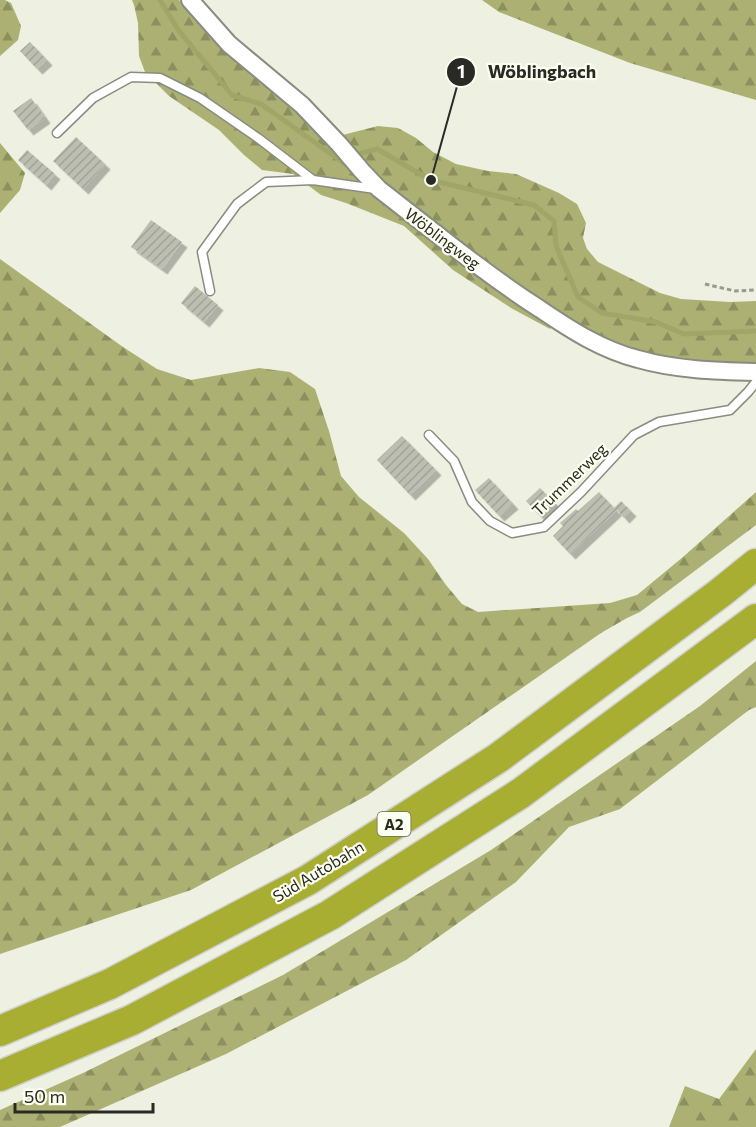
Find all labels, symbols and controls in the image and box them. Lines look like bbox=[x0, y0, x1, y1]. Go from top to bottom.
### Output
callout: Wöblingbach bbox=[446, 54, 608, 90]
text: 1 bbox=[457, 60, 465, 82]
text: Wöblingbach bbox=[488, 60, 596, 82]
street label: Wöblingweg bbox=[401, 203, 485, 273]
street label: Trummerweg bbox=[528, 438, 611, 519]
road number: A2 bbox=[378, 812, 410, 836]
street label: Süd Autobahn bbox=[269, 836, 367, 906]
scale bar bbox=[15, 1076, 153, 1114]
text: 50 m bbox=[24, 1085, 65, 1107]

